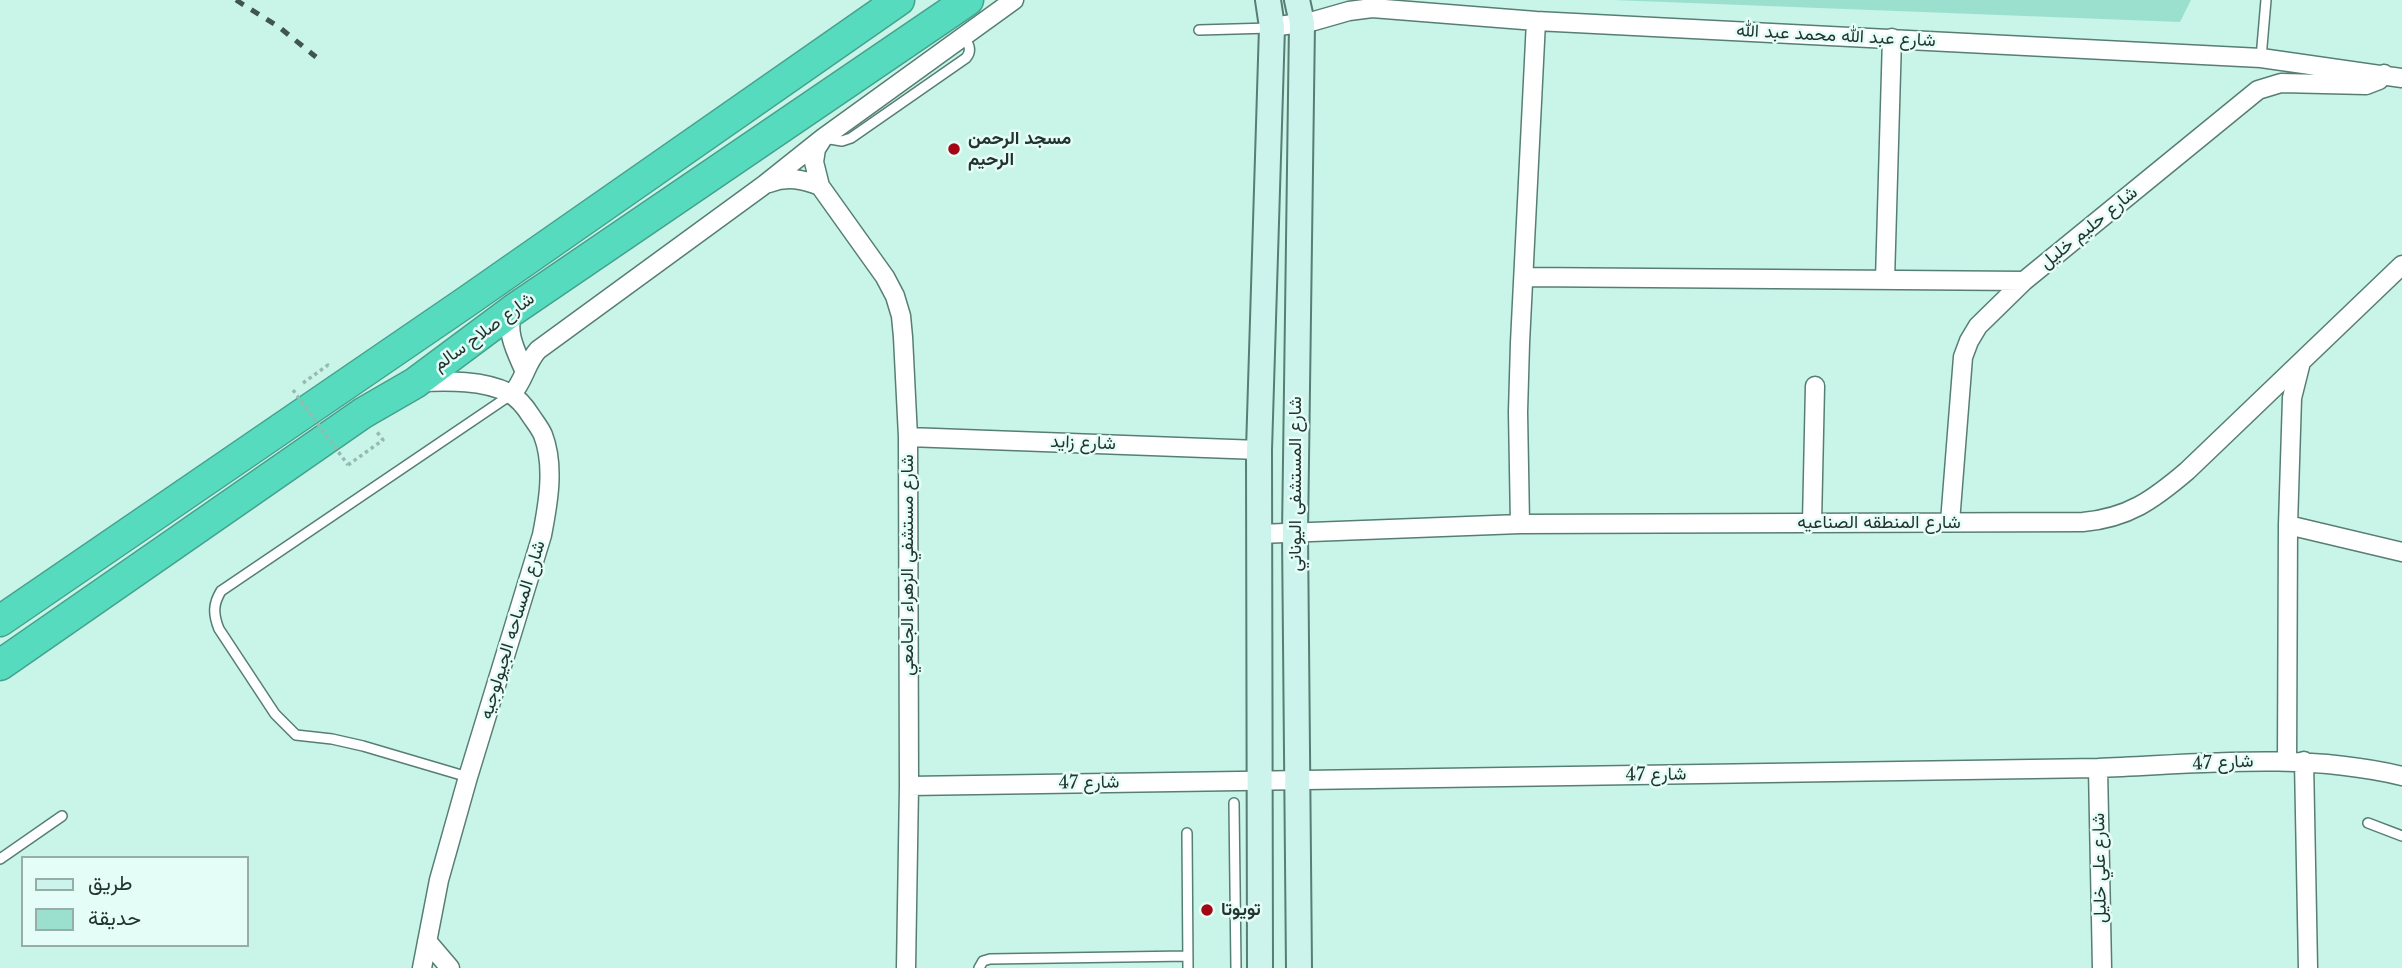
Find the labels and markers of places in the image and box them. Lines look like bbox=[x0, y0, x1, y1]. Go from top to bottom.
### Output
place label: مسجد الرحمن الرحيم bbox=[968, 128, 1071, 170]
marker: مسجد الرحمن الرحيم bbox=[946, 141, 962, 157]
place label: تويوتا bbox=[1221, 899, 1261, 921]
marker: تويوتا bbox=[1199, 902, 1215, 918]

